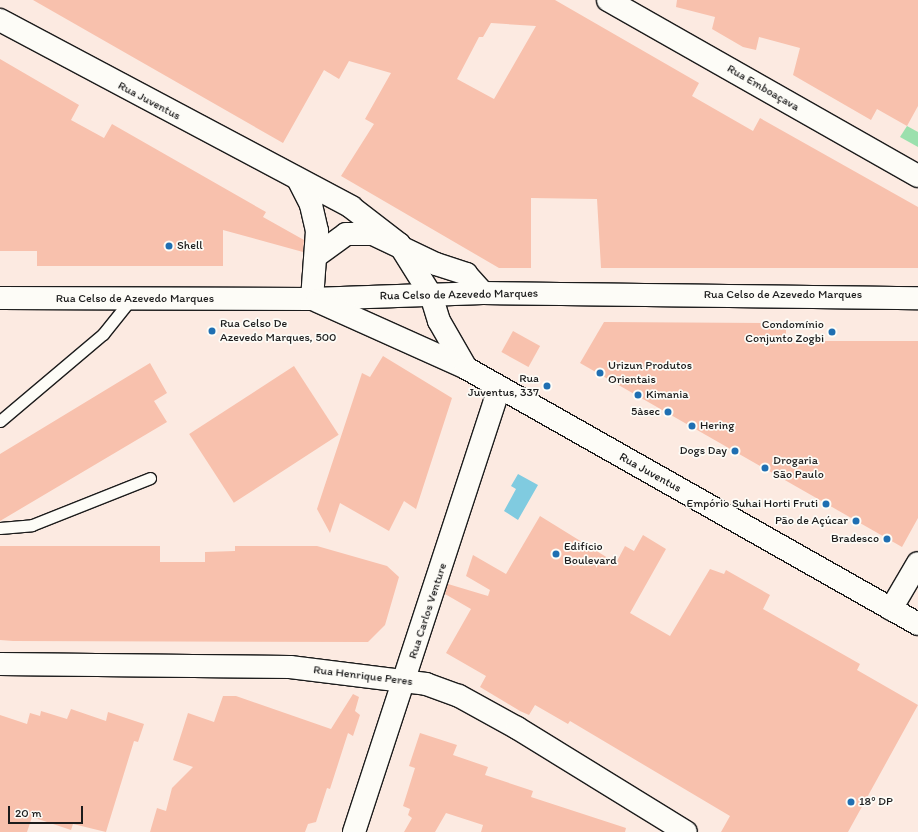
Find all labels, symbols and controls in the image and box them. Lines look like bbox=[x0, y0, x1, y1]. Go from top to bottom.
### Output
street label: Rua Emboaçava bbox=[724, 61, 802, 115]
street label: Rua Juventus bbox=[115, 78, 183, 124]
place label: Shell bbox=[177, 239, 203, 253]
marker: Shell bbox=[164, 241, 174, 251]
street label: Rua Celso de Azevedo Marques bbox=[380, 286, 538, 304]
street label: Rua Celso de Azevedo Marques bbox=[704, 288, 862, 302]
street label: Rua Celso de Azevedo Marques bbox=[56, 292, 214, 306]
place label: Rua Celso De Azevedo Marques, 500 bbox=[220, 317, 336, 345]
place label: Condomínio Conjunto Zogbi bbox=[745, 318, 824, 346]
marker: Rua Celso De Azevedo Marques, 500 bbox=[207, 326, 217, 336]
marker: Condomínio Conjunto Zogbi bbox=[827, 327, 837, 337]
place label: Urizun Produtos Orientais bbox=[608, 359, 692, 387]
marker: Urizun Produtos Orientais bbox=[595, 368, 605, 378]
place label: Rua Juventus, 337 bbox=[468, 372, 539, 400]
marker: Rua Juventus, 337 bbox=[542, 381, 552, 391]
place label: Kimania bbox=[646, 388, 688, 402]
marker: Kimania bbox=[633, 390, 643, 400]
place label: 5àsec bbox=[631, 405, 660, 419]
marker: 5àsec bbox=[663, 407, 673, 417]
place label: Hering bbox=[700, 419, 734, 433]
marker: Hering bbox=[687, 421, 697, 431]
place label: Dogs Day bbox=[679, 444, 727, 458]
marker: Dogs Day bbox=[730, 446, 740, 456]
street label: Rua Juventus bbox=[616, 450, 684, 496]
place label: Drogaria São Paulo bbox=[773, 454, 824, 482]
marker: Drogaria São Paulo bbox=[760, 463, 770, 473]
place label: Empório Suhai Horti Fruti bbox=[687, 497, 818, 511]
marker: Empório Suhai Horti Fruti bbox=[821, 499, 831, 509]
place label: Pão de Açúcar bbox=[775, 514, 848, 528]
marker: Pão de Açúcar bbox=[851, 516, 861, 526]
place label: Bradesco bbox=[831, 532, 879, 546]
marker: Bradesco bbox=[882, 534, 892, 544]
place label: Edifício Boulevard bbox=[564, 540, 617, 568]
marker: Edifício Boulevard bbox=[551, 549, 561, 559]
street label: Rua Carlos Venture bbox=[406, 561, 450, 661]
street label: Rua Henrique Peres bbox=[312, 663, 414, 689]
place label: 18º DP bbox=[859, 795, 893, 809]
marker: 18º DP bbox=[846, 797, 856, 807]
scale bar bbox=[10, 798, 85, 824]
text: 20 m bbox=[15, 806, 42, 820]

